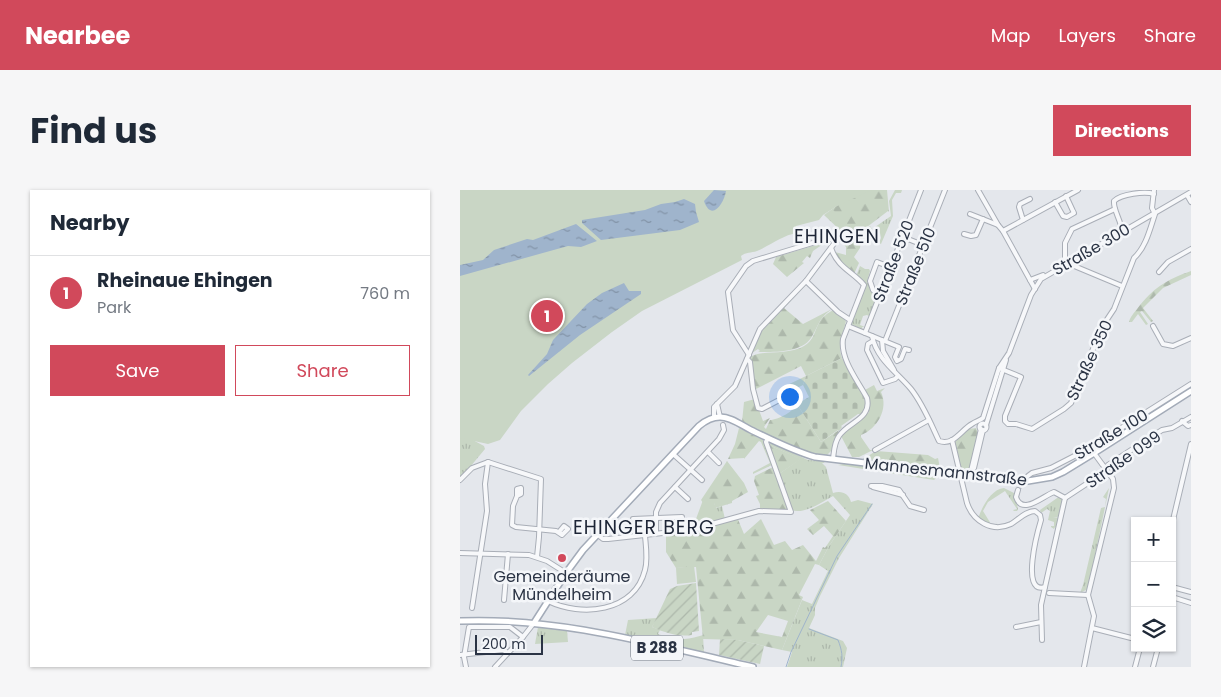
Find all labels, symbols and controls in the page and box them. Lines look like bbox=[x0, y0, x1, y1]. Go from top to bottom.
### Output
text: Nearbee bbox=[25, 19, 130, 52]
text: Map bbox=[991, 23, 1031, 48]
text: Layers bbox=[1059, 23, 1116, 48]
text: Share bbox=[1144, 23, 1196, 48]
button: Directions bbox=[1053, 105, 1191, 156]
text: Find us bbox=[30, 106, 157, 155]
text: Nearby bbox=[50, 208, 130, 237]
street label: Straße 520 bbox=[867, 217, 920, 306]
street label: Straße 300 bbox=[1048, 218, 1135, 281]
district label: EHINGEN bbox=[794, 223, 880, 250]
street label: Straße 510 bbox=[889, 224, 942, 309]
text: Rheinaue Ehingen bbox=[97, 267, 273, 294]
text: 1 bbox=[63, 282, 69, 305]
text: 760 m bbox=[360, 282, 410, 305]
text: Park bbox=[97, 296, 131, 319]
pin: 1 bbox=[531, 297, 563, 335]
street label: Straße 350 bbox=[1061, 316, 1118, 404]
button: Save bbox=[50, 345, 225, 396]
button: Share bbox=[235, 345, 410, 396]
your location bbox=[777, 384, 803, 410]
street label: Straße 100 bbox=[1070, 403, 1152, 465]
street label: Straße 099 bbox=[1081, 425, 1166, 494]
street label: Mannesmannstraße bbox=[864, 452, 1028, 491]
district label: EHINGER BERG bbox=[573, 514, 715, 541]
map controls bbox=[1131, 517, 1176, 652]
button: + bbox=[1131, 517, 1176, 562]
marker: Gemeinderäume Mündelheim bbox=[556, 552, 568, 564]
button: − bbox=[1131, 562, 1176, 607]
place label: Gemeinderäume Mündelheim bbox=[493, 565, 631, 606]
button: layers bbox=[1131, 607, 1176, 652]
scale bar bbox=[475, 632, 542, 655]
text: 200 m bbox=[482, 634, 526, 654]
road number: B 288 bbox=[631, 636, 683, 660]

